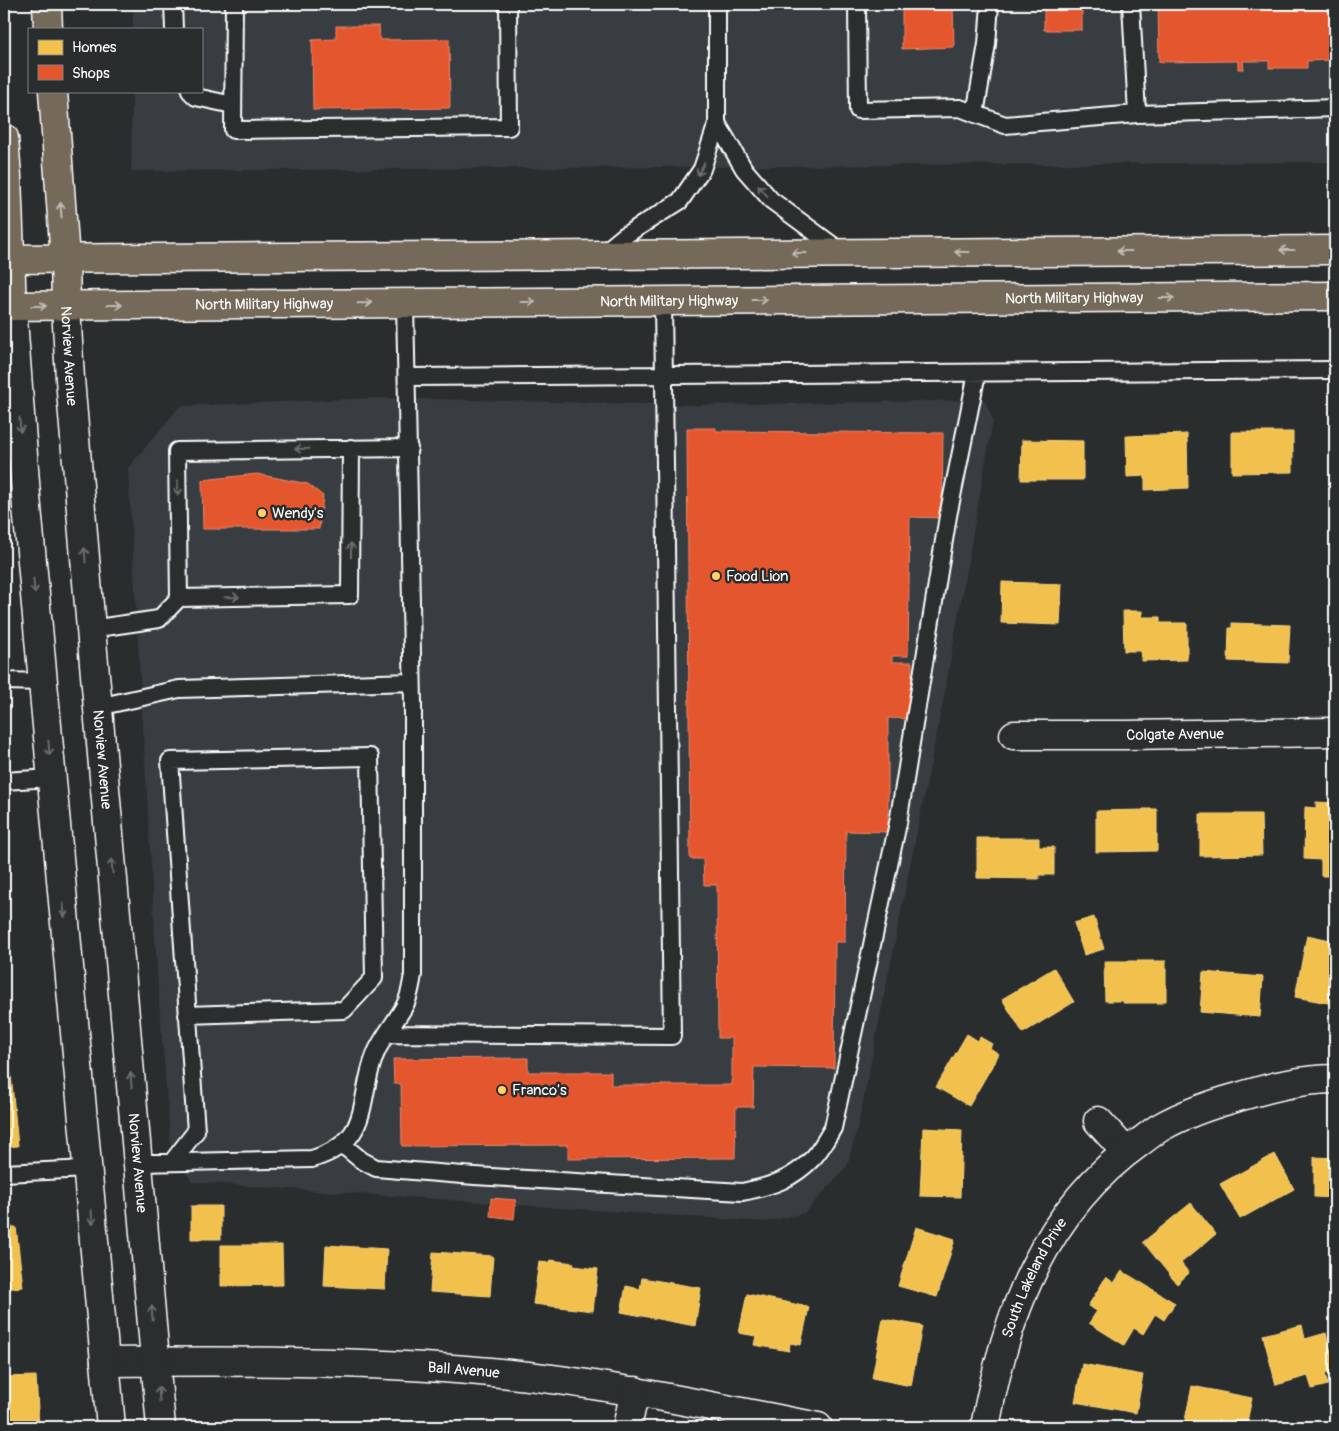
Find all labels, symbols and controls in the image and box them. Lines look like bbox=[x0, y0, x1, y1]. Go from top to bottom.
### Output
legend bbox=[28, 28, 202, 92]
text: Homes bbox=[72, 38, 117, 57]
text: Shops bbox=[72, 64, 110, 83]
one-way arrow bbox=[696, 161, 705, 176]
one-way arrow bbox=[757, 184, 769, 197]
one-way arrow bbox=[57, 202, 66, 218]
one-way arrow bbox=[1279, 245, 1295, 255]
one-way arrow bbox=[1116, 246, 1132, 256]
one-way arrow bbox=[954, 247, 970, 257]
one-way arrow bbox=[791, 248, 808, 258]
street label: North Military Highway bbox=[1005, 288, 1144, 308]
street label: North Military Highway bbox=[600, 291, 739, 312]
one-way arrow bbox=[1159, 293, 1175, 302]
street label: North Military Highway bbox=[195, 295, 334, 315]
one-way arrow bbox=[752, 296, 768, 305]
one-way arrow bbox=[519, 297, 535, 307]
one-way arrow bbox=[356, 298, 373, 308]
one-way arrow bbox=[31, 301, 47, 311]
one-way arrow bbox=[107, 301, 123, 310]
street label: Norview Avenue bbox=[56, 306, 81, 407]
one-way arrow bbox=[16, 416, 25, 432]
one-way arrow bbox=[295, 444, 311, 454]
one-way arrow bbox=[173, 480, 182, 496]
place label: Wendy's bbox=[272, 504, 324, 523]
marker: Wendy's bbox=[256, 507, 268, 519]
one-way arrow bbox=[346, 543, 356, 559]
one-way arrow bbox=[80, 547, 89, 563]
place label: Food Lion bbox=[726, 567, 789, 586]
marker: Food Lion bbox=[710, 570, 722, 582]
one-way arrow bbox=[29, 578, 39, 594]
one-way arrow bbox=[224, 592, 240, 602]
street label: Norview Avenue bbox=[88, 709, 116, 811]
street label: Colgate Avenue bbox=[1126, 725, 1225, 745]
one-way arrow bbox=[44, 740, 54, 756]
one-way arrow bbox=[107, 858, 117, 874]
one-way arrow bbox=[59, 902, 68, 918]
one-way arrow bbox=[126, 1072, 136, 1088]
place label: Franco's bbox=[512, 1081, 567, 1100]
marker: Franco's bbox=[496, 1084, 508, 1096]
street label: Norview Avenue bbox=[124, 1112, 151, 1214]
one-way arrow bbox=[87, 1209, 97, 1225]
street label: South Lakeland Drive bbox=[998, 1214, 1072, 1340]
one-way arrow bbox=[147, 1305, 157, 1321]
street label: Ball Avenue bbox=[427, 1358, 501, 1383]
one-way arrow bbox=[154, 1387, 164, 1403]

